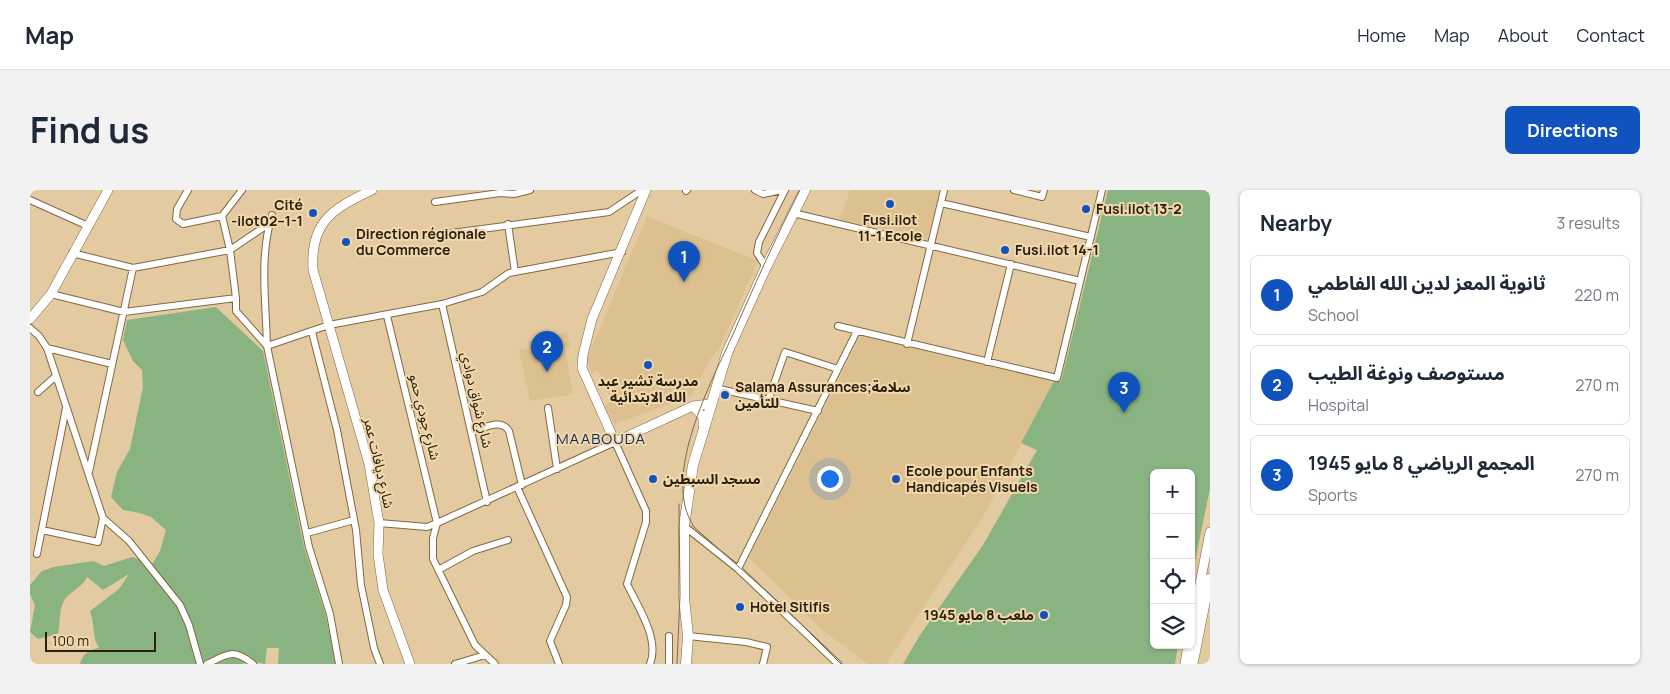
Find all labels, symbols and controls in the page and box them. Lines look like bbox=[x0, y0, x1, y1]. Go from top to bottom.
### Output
text: Map bbox=[25, 18, 74, 51]
text: Home bbox=[1357, 23, 1406, 47]
text: Map bbox=[1434, 23, 1470, 47]
text: About bbox=[1498, 23, 1548, 47]
text: Contact bbox=[1576, 23, 1645, 47]
text: Find us bbox=[30, 106, 149, 154]
button: Directions bbox=[1505, 106, 1640, 154]
place label: Cité -ilot02--1-1 bbox=[231, 195, 303, 230]
marker: Fusi.ilot 11-1 Ecole bbox=[884, 198, 896, 210]
place label: Fusi.ilot 13-2 bbox=[1096, 199, 1182, 218]
marker: Fusi.ilot 13-2 bbox=[1080, 203, 1092, 215]
marker: Cité -ilot02--1-1 bbox=[307, 207, 319, 219]
text: Nearby bbox=[1260, 209, 1332, 237]
place label: Fusi.ilot 11-1 Ecole bbox=[858, 210, 922, 245]
text: 3 results bbox=[1557, 212, 1620, 234]
place label: Direction régionale du Commerce bbox=[356, 224, 486, 259]
marker: Direction régionale du Commerce bbox=[340, 236, 352, 248]
place label: Fusi.ilot 14-1 bbox=[1015, 240, 1099, 259]
pin: 1 bbox=[668, 241, 700, 282]
marker: Fusi.ilot 14-1 bbox=[999, 244, 1011, 256]
text: ثانوية المعز لدين الله الفاطمي bbox=[1308, 270, 1546, 296]
text: 1 bbox=[1273, 284, 1281, 306]
text: 220 m bbox=[1574, 284, 1619, 306]
text: School bbox=[1308, 304, 1359, 326]
pin: 2 bbox=[531, 331, 563, 372]
street label: شارع شواق دوادي bbox=[455, 350, 498, 450]
marker: مدرسة تشير عبد الله الابتدائية bbox=[642, 359, 654, 371]
text: مستوصف ونوغة الطيب bbox=[1308, 360, 1505, 386]
place label: مدرسة تشير عبد الله الابتدائية bbox=[598, 371, 698, 406]
street label: شارع جودي حمو bbox=[403, 372, 445, 462]
pin: 3 bbox=[1108, 372, 1140, 413]
text: 2 bbox=[1272, 374, 1282, 396]
text: 270 m bbox=[1575, 374, 1619, 396]
place label: Salama Assurances;سلامة للتأمين bbox=[735, 377, 911, 412]
marker: Salama Assurances;سلامة للتأمين bbox=[719, 389, 731, 401]
text: Hospital bbox=[1308, 394, 1369, 416]
street label: شارع ديافات عمر bbox=[358, 415, 399, 511]
district label: MAABOUDA bbox=[556, 428, 646, 449]
text: المجمع الرياضي 8 مايو 1945 bbox=[1308, 450, 1535, 476]
place label: Ecole pour Enfants Handicapés Visuels bbox=[906, 461, 1038, 496]
text: 3 bbox=[1272, 464, 1282, 486]
text: 270 m bbox=[1575, 464, 1619, 486]
your location bbox=[817, 466, 843, 492]
place label: مسجد السبطين bbox=[663, 469, 761, 488]
map controls bbox=[1150, 469, 1195, 649]
button: + bbox=[1150, 469, 1195, 514]
marker: مسجد السبطين bbox=[647, 473, 659, 485]
marker: Ecole pour Enfants Handicapés Visuels bbox=[890, 473, 902, 485]
text: Sports bbox=[1308, 484, 1357, 506]
button: − bbox=[1150, 514, 1195, 559]
button: locate bbox=[1150, 559, 1195, 604]
place label: Hotel Sitifis bbox=[750, 597, 830, 616]
marker: Hotel Sitifis bbox=[734, 601, 746, 613]
button: layers bbox=[1150, 604, 1195, 649]
place label: ملعب 8 مايو 1945 bbox=[924, 605, 1034, 624]
marker: ملعب 8 مايو 1945 bbox=[1038, 609, 1050, 621]
scale bar bbox=[45, 629, 156, 652]
text: 100 m bbox=[52, 631, 89, 650]

